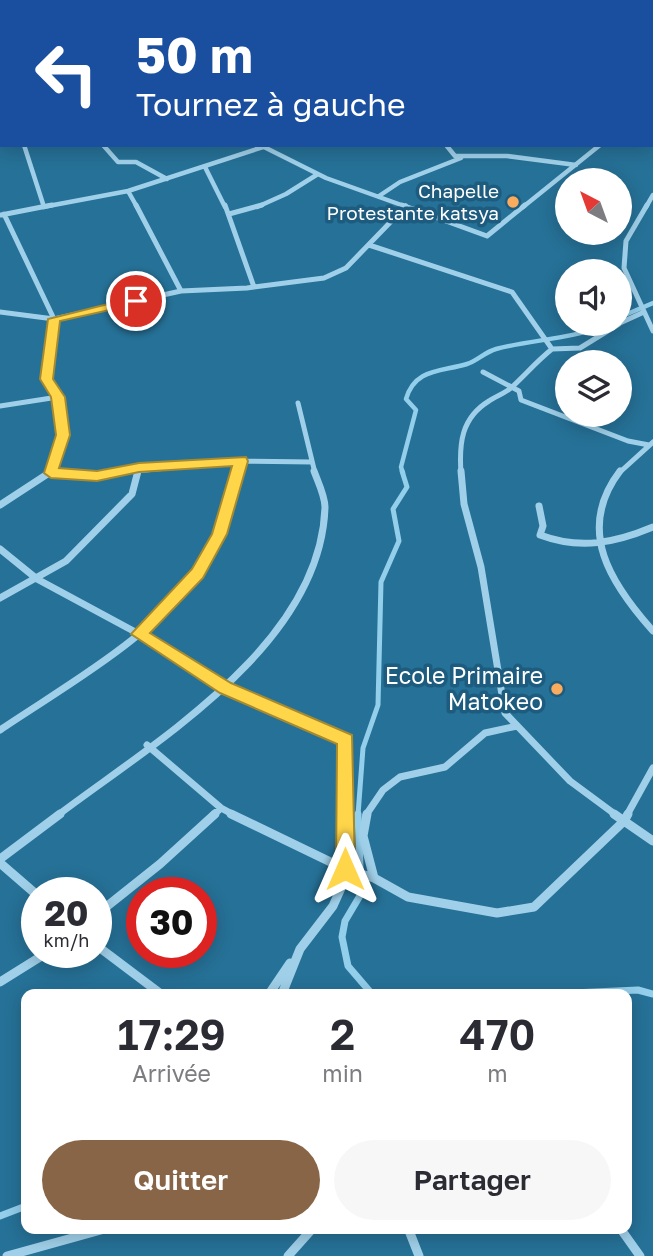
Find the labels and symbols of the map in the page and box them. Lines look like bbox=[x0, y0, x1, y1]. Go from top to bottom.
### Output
north arrow bbox=[555, 168, 632, 245]
place label: Chapelle Protestante katsya bbox=[326, 179, 499, 224]
marker: Chapelle Protestante katsya bbox=[505, 194, 521, 210]
pin bbox=[106, 271, 166, 331]
place label: Ecole Primaire Matokeo bbox=[385, 661, 543, 715]
marker: Ecole Primaire Matokeo bbox=[549, 681, 565, 697]
position arrow bbox=[308, 832, 382, 906]
speed limit sign: 30 bbox=[126, 877, 217, 968]

